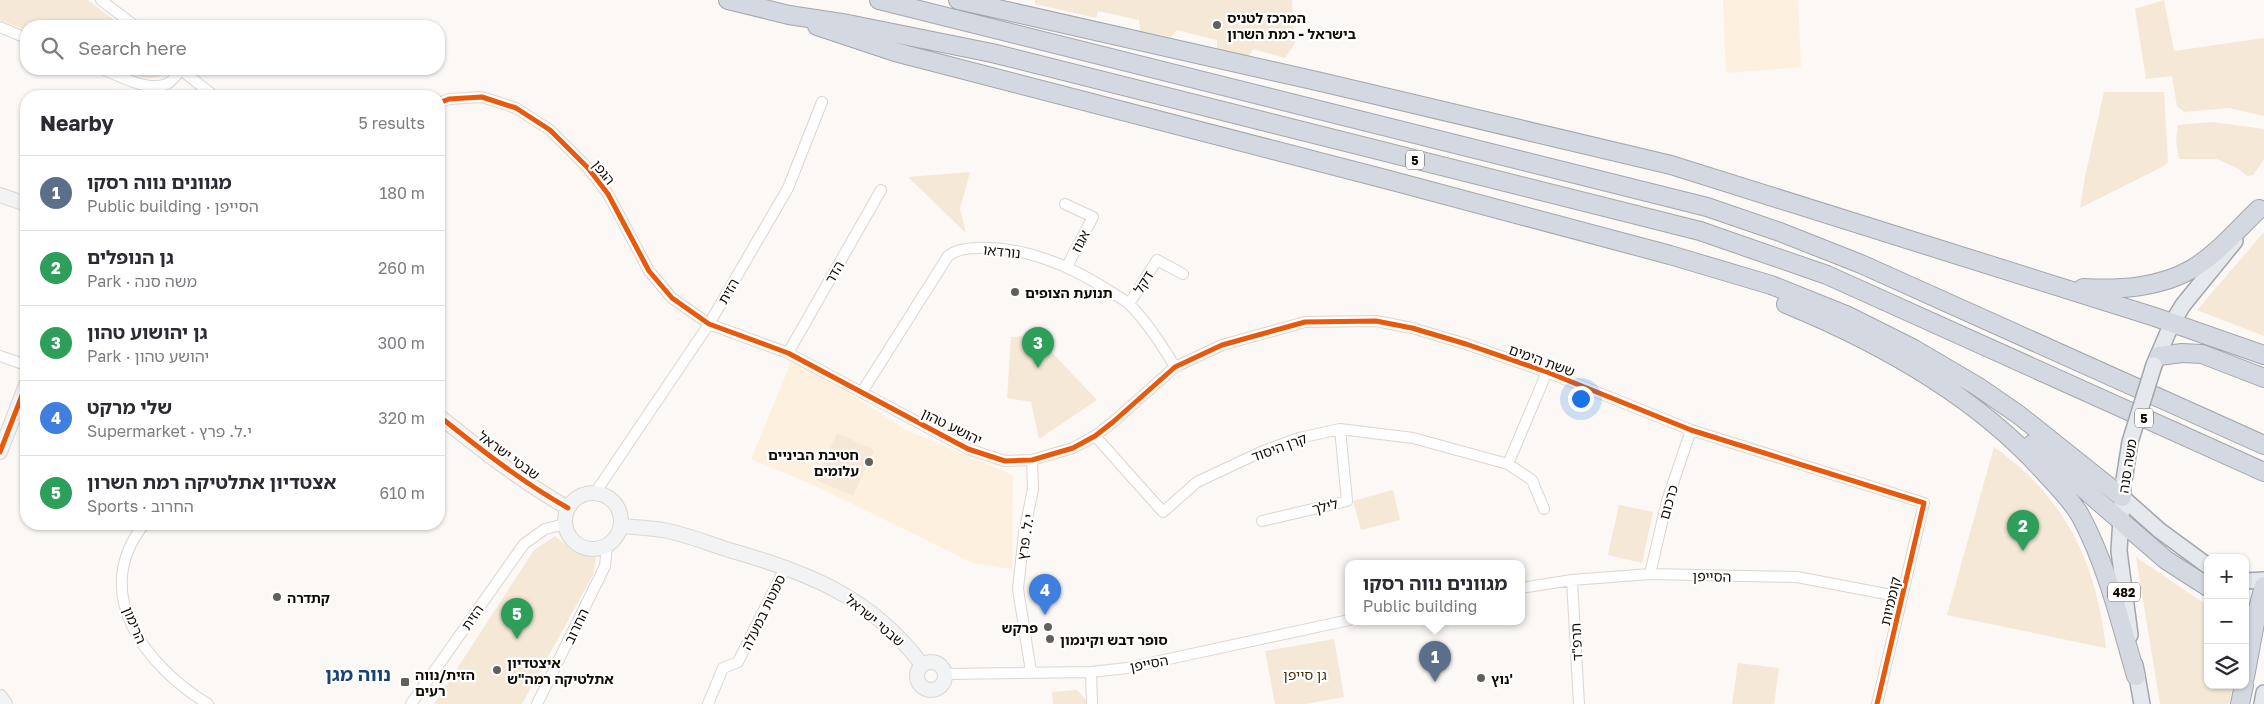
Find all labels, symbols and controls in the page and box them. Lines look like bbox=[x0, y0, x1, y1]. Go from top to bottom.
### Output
place label: המרכז לטניס בישראל - רמת השרון bbox=[1227, 9, 1356, 42]
marker: המרכז לטניס בישראל - רמת השרון bbox=[1211, 19, 1223, 31]
search box bbox=[20, 20, 445, 75]
icon: search bbox=[38, 34, 66, 62]
text: Search here bbox=[78, 36, 187, 59]
text: Nearby bbox=[40, 110, 114, 136]
text: 5 results bbox=[359, 113, 425, 133]
road number: 5 bbox=[1406, 150, 1424, 170]
street label: הגפן bbox=[589, 156, 619, 188]
text: מגוונים נווה רסקו bbox=[87, 170, 232, 193]
text: 1 bbox=[52, 183, 60, 203]
text: 180 m bbox=[379, 183, 425, 203]
text: Public building · הסייפן bbox=[87, 196, 259, 216]
street label: אגוז bbox=[1067, 227, 1093, 255]
street label: נורדאו bbox=[983, 241, 1021, 261]
text: גן הנופלים bbox=[87, 245, 174, 268]
text: 2 bbox=[51, 258, 61, 278]
text: 260 m bbox=[378, 258, 425, 278]
street label: הדר bbox=[821, 258, 847, 286]
street label: דקל bbox=[1130, 267, 1157, 297]
text: Park · משה סנה bbox=[87, 271, 197, 291]
street label: הזית bbox=[714, 275, 742, 307]
place label: תנועת הצופים bbox=[1025, 284, 1113, 301]
marker: תנועת הצופים bbox=[1009, 286, 1021, 298]
text: גן יהושוע טהון bbox=[87, 320, 207, 343]
pin: 3 bbox=[1022, 327, 1054, 368]
text: 3 bbox=[51, 333, 61, 353]
text: 300 m bbox=[378, 333, 425, 353]
street label: ששת הימים bbox=[1507, 340, 1577, 380]
text: Park · יהושע טהון bbox=[87, 346, 209, 366]
your location bbox=[1568, 386, 1594, 412]
text: שלי מרקט bbox=[87, 395, 172, 418]
street label: יהושע טהון bbox=[919, 404, 985, 448]
text: 4 bbox=[51, 408, 61, 428]
text: 320 m bbox=[378, 408, 425, 428]
road number: 5 bbox=[2135, 408, 2153, 428]
text: Supermarket · י.ל. פרץ bbox=[87, 421, 252, 441]
street label: שבטי ישראל bbox=[475, 427, 543, 483]
street label: קרן היסוד bbox=[1249, 429, 1309, 465]
street label: משה סנה bbox=[2114, 438, 2140, 494]
place label: חטיבת הביניים עלומים bbox=[768, 446, 859, 479]
marker: חטיבת הביניים עלומים bbox=[863, 456, 875, 468]
text: אצטדיון אתלטיקה רמת השרון bbox=[87, 470, 336, 493]
text: 5 bbox=[51, 483, 61, 503]
text: 610 m bbox=[379, 483, 425, 503]
street label: כרכום bbox=[1655, 483, 1681, 521]
street label: לילך bbox=[1310, 495, 1340, 517]
text: Sports · החרוב bbox=[87, 496, 194, 516]
pin: 2 bbox=[2007, 510, 2039, 551]
street label: י.ל. פרץ bbox=[1013, 513, 1037, 561]
map controls bbox=[2204, 554, 2249, 689]
button: + bbox=[2204, 554, 2249, 599]
popup bbox=[1345, 560, 1525, 625]
street label: הסייפן bbox=[1692, 567, 1732, 585]
street label: סמטת במעלה bbox=[737, 571, 789, 653]
text: מגוונים נווה רסקו bbox=[1363, 571, 1507, 594]
pin: 4 bbox=[1029, 574, 1061, 615]
street label: קוממיות bbox=[1876, 575, 1904, 627]
road number: 482 bbox=[2108, 582, 2140, 602]
place label: קתדרה bbox=[287, 589, 330, 606]
street label: שבטי ישראל bbox=[842, 590, 908, 650]
marker: קתדרה bbox=[271, 591, 283, 603]
text: Public building bbox=[1363, 596, 1477, 616]
pin: 5 bbox=[501, 598, 533, 639]
button: − bbox=[2204, 599, 2249, 644]
street label: הזית bbox=[457, 601, 487, 633]
street label: הרימון bbox=[120, 604, 150, 646]
street label: החרוב bbox=[560, 605, 592, 647]
place label: פרקש bbox=[1001, 619, 1038, 636]
marker: פרקש bbox=[1042, 621, 1054, 633]
street label: תרפ"ד bbox=[1567, 622, 1585, 662]
place label: סופר דבש וקינמון bbox=[1060, 631, 1168, 648]
marker: סופר דבש וקינמון bbox=[1044, 633, 1056, 645]
pin: 1 bbox=[1419, 641, 1451, 682]
button: layers bbox=[2204, 644, 2249, 689]
street label: הסייפן bbox=[1128, 651, 1170, 675]
place label: איצטדיון אתלטיקה רמה"ש bbox=[507, 654, 614, 687]
district label: נווה מגן bbox=[325, 662, 391, 685]
marker: איצטדיון אתלטיקה רמה"ש bbox=[491, 664, 503, 676]
place label: הזית/נווה רעים bbox=[415, 666, 475, 699]
park label: גן סייפן bbox=[1283, 666, 1327, 683]
place label: נוץ' bbox=[1491, 670, 1513, 687]
marker: נוץ' bbox=[1475, 672, 1487, 684]
marker: הזית/נווה רעים bbox=[399, 676, 411, 688]

